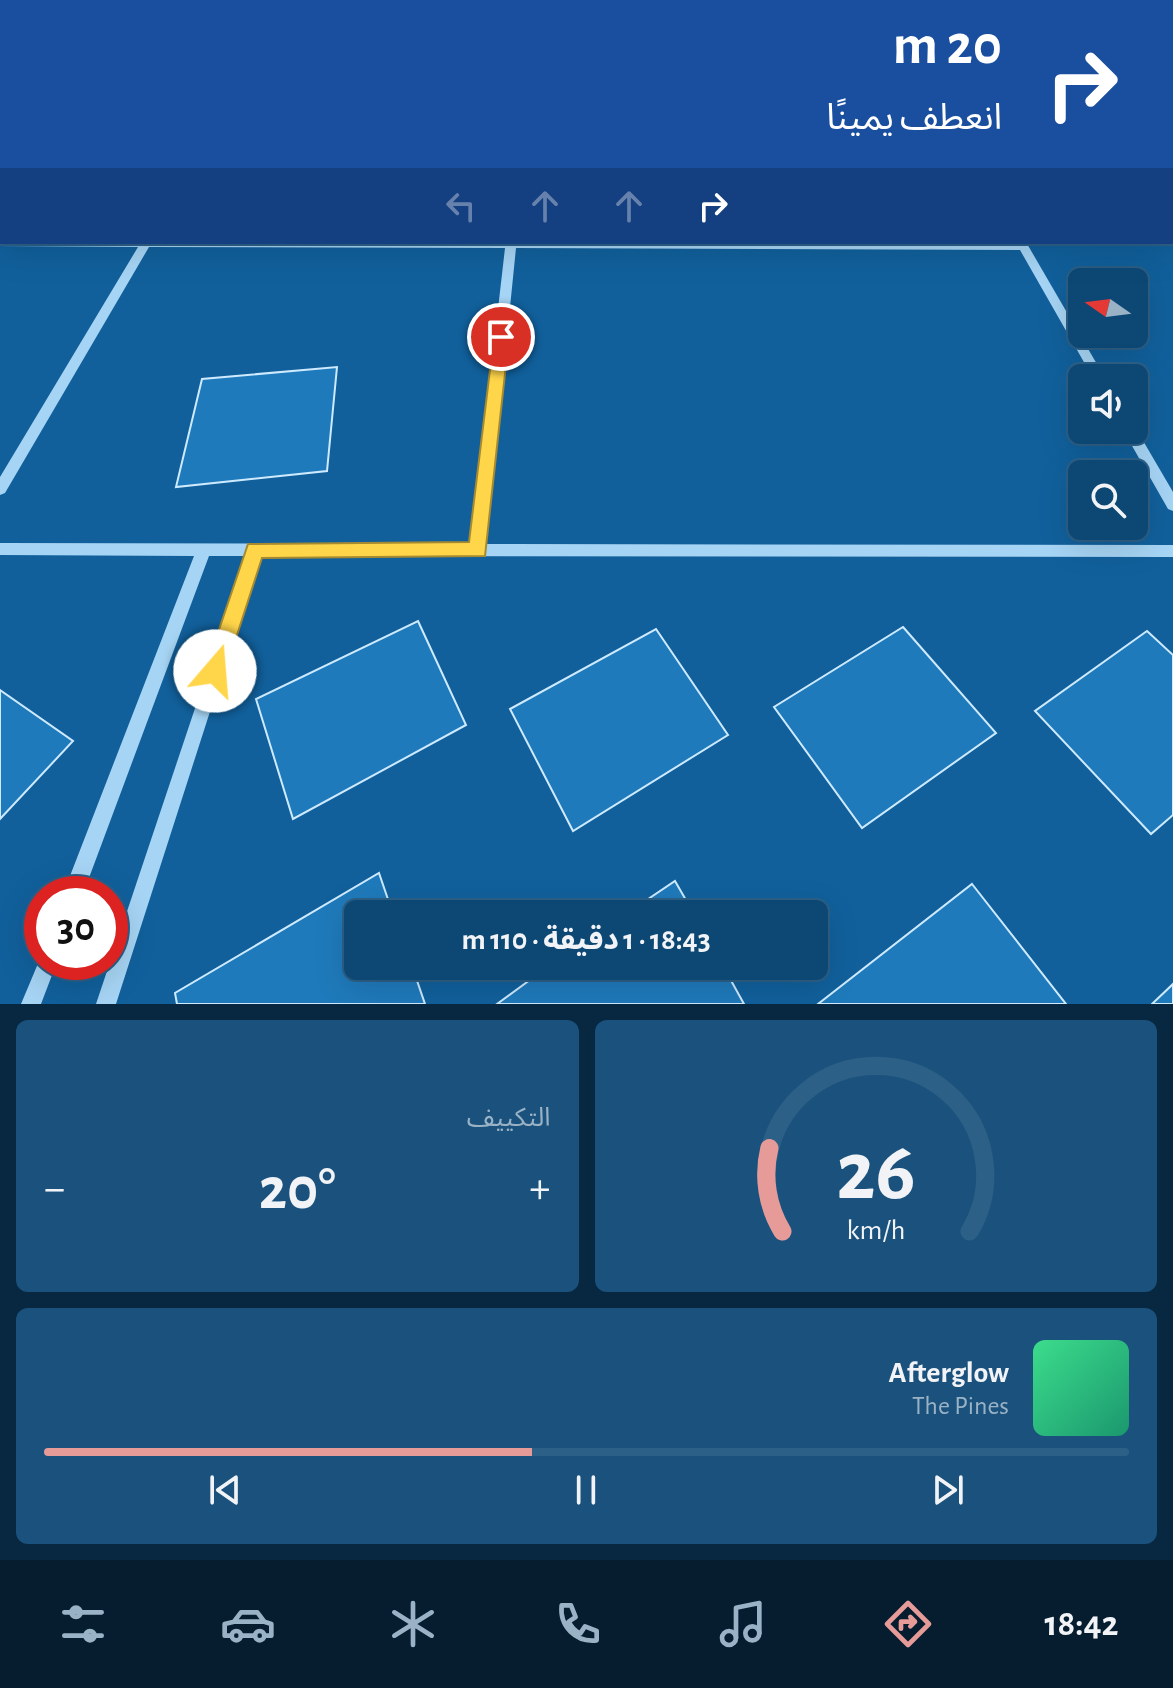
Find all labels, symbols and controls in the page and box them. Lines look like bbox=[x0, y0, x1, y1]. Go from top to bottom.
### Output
text: 20 m bbox=[893, 18, 1002, 74]
icon: right bbox=[1030, 32, 1134, 136]
text: انعطف يمينًا bbox=[826, 100, 1002, 136]
icon: left bbox=[439, 184, 483, 228]
icon: ahead bbox=[523, 184, 567, 228]
icon: ahead bbox=[607, 184, 651, 228]
icon: right bbox=[691, 184, 735, 228]
north arrow bbox=[1068, 268, 1148, 348]
map controls bbox=[1068, 268, 1148, 540]
pin bbox=[467, 303, 535, 371]
icon: arrive bbox=[479, 315, 523, 359]
button: sound bbox=[1068, 364, 1148, 444]
button: search bbox=[1068, 460, 1148, 540]
position arrow bbox=[173, 629, 257, 713]
speed limit sign: 30 bbox=[24, 876, 128, 980]
text: 18:43 · 1 دقيقة · 110 m bbox=[461, 925, 711, 955]
text: التكييف bbox=[467, 1105, 551, 1131]
text: 26 bbox=[836, 1131, 915, 1215]
text: 20° bbox=[259, 1160, 336, 1220]
text: − bbox=[44, 1167, 65, 1211]
text: + bbox=[529, 1167, 550, 1211]
text: km/h bbox=[846, 1216, 905, 1245]
text: Afterglow bbox=[888, 1358, 1009, 1388]
text: The Pines bbox=[912, 1393, 1009, 1419]
icon: previous bbox=[203, 1468, 247, 1512]
icon: pause bbox=[564, 1468, 608, 1512]
icon: next bbox=[926, 1468, 970, 1512]
icon: filters bbox=[55, 1596, 111, 1652]
icon: car bbox=[220, 1596, 276, 1652]
icon: climate bbox=[385, 1596, 441, 1652]
icon: phone bbox=[550, 1596, 606, 1652]
icon: music bbox=[715, 1596, 771, 1652]
icon: directions bbox=[880, 1596, 936, 1652]
text: 18:42 bbox=[1044, 1606, 1119, 1642]

